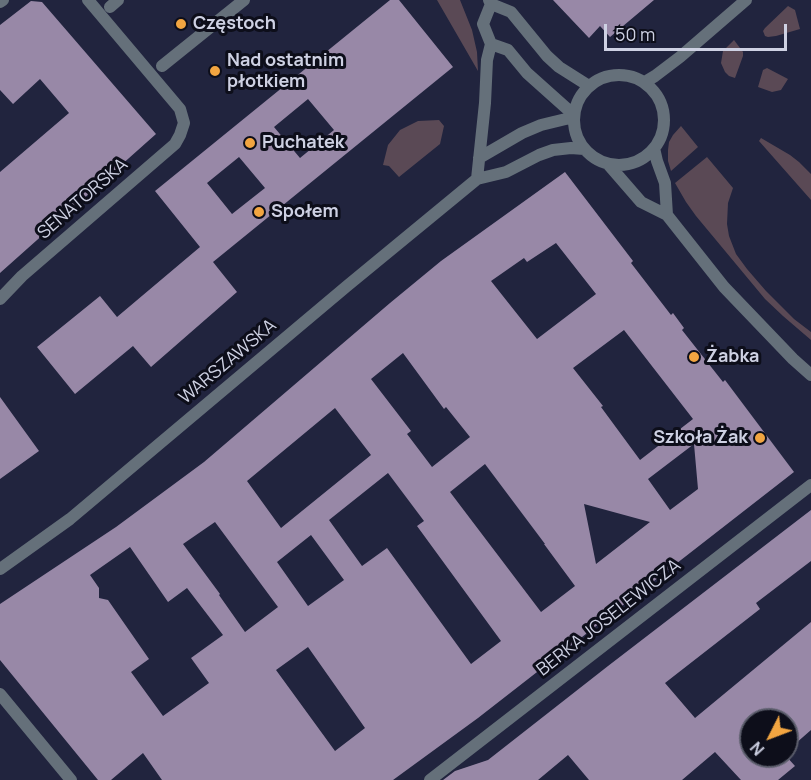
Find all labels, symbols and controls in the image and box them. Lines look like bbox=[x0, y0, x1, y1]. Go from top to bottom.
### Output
scale bar bbox=[607, 12, 790, 50]
place label: Częstoch bbox=[193, 13, 276, 35]
marker: Częstoch bbox=[174, 17, 188, 31]
text: 50 m bbox=[615, 22, 655, 46]
place label: Nad ostatnim płotkiem bbox=[227, 50, 344, 92]
marker: Nad ostatnim płotkiem bbox=[208, 64, 222, 78]
place label: Puchatek bbox=[262, 132, 345, 154]
marker: Puchatek bbox=[243, 136, 257, 150]
street label: SENATORSKA bbox=[34, 154, 132, 244]
place label: Społem bbox=[271, 201, 339, 223]
marker: Społem bbox=[252, 205, 266, 219]
street label: WARSZAWSKA bbox=[175, 315, 281, 409]
place label: Żabka bbox=[706, 346, 759, 368]
marker: Żabka bbox=[687, 350, 701, 364]
place label: Szkoła Żak bbox=[653, 427, 748, 449]
marker: Szkoła Żak bbox=[753, 431, 767, 445]
street label: BERKA JOSELEWICZA bbox=[533, 555, 685, 681]
north arrow bbox=[739, 708, 799, 768]
text: N bbox=[745, 737, 769, 760]

